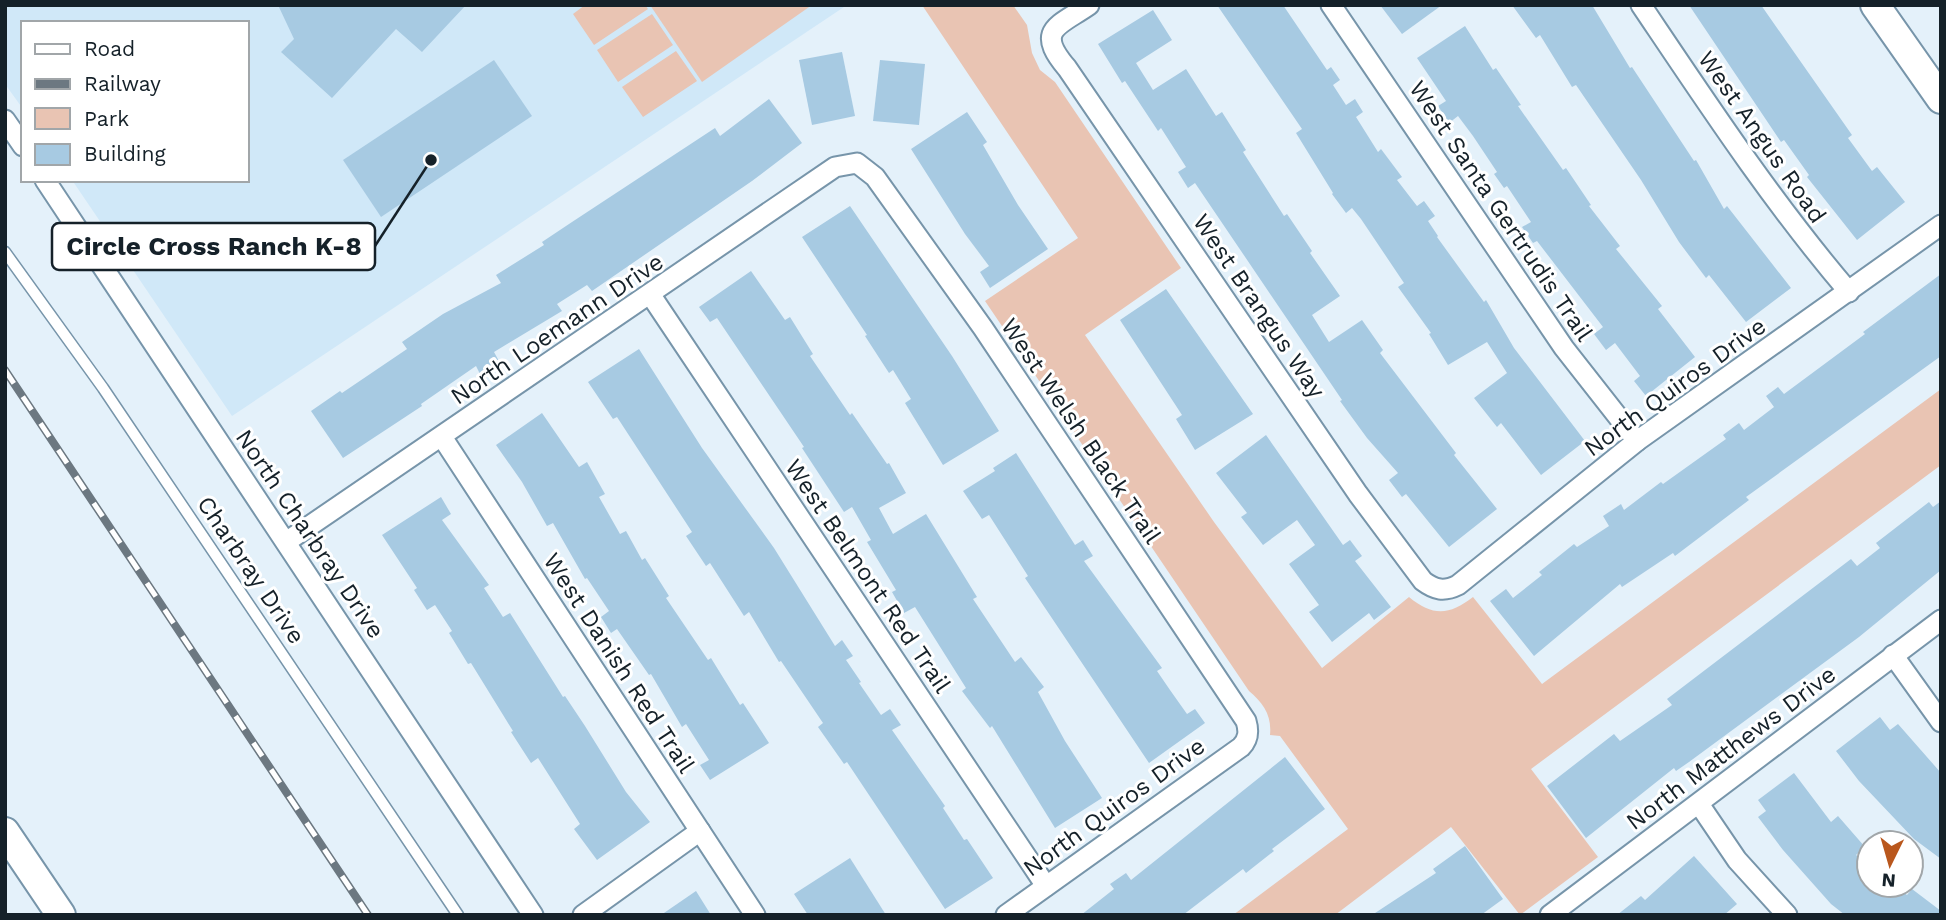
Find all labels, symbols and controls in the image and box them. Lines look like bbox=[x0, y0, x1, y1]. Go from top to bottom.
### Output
legend bbox=[21, 21, 248, 182]
text: Road bbox=[84, 36, 135, 61]
street label: West Angus Road bbox=[1692, 46, 1832, 228]
text: Railway bbox=[84, 71, 161, 96]
street label: West Santa Gertrudis Trail bbox=[1403, 76, 1599, 347]
text: Park bbox=[84, 106, 129, 131]
text: Building bbox=[84, 141, 166, 166]
street label: West Brangus Way bbox=[1187, 209, 1331, 404]
callout: Circle Cross Ranch K-8 bbox=[52, 223, 375, 270]
text: Circle Cross Ranch K-8 bbox=[66, 231, 362, 261]
street label: North Loemann Drive bbox=[445, 247, 669, 411]
street label: North Quiros Drive bbox=[1579, 312, 1771, 462]
street label: West Welsh Black Trail bbox=[995, 313, 1167, 550]
street label: North Charbray Drive bbox=[229, 424, 391, 644]
street label: West Belmont Red Trail bbox=[779, 454, 957, 699]
street label: Charbray Drive bbox=[191, 491, 311, 649]
street label: West Danish Red Trail bbox=[537, 548, 701, 779]
street label: North Matthews Drive bbox=[1621, 660, 1841, 836]
street label: North Quiros Drive bbox=[1018, 732, 1210, 882]
north arrow bbox=[1855, 829, 1925, 899]
text: N bbox=[1881, 868, 1897, 893]

